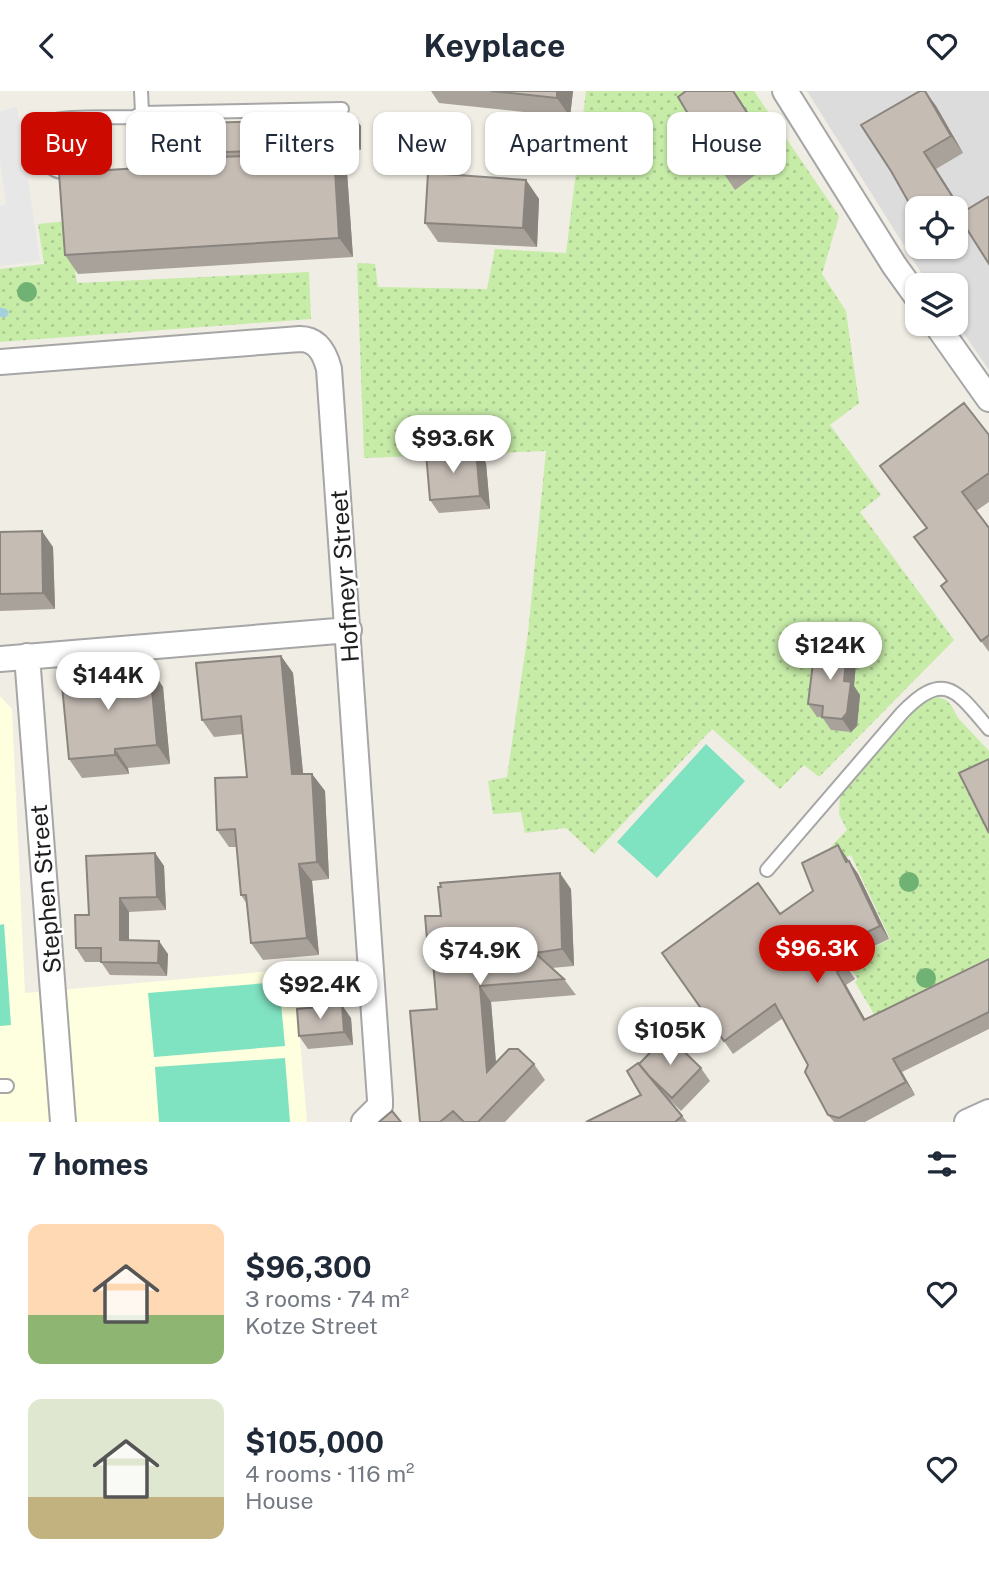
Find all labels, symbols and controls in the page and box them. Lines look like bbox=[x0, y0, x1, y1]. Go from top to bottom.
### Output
icon: back bbox=[28, 27, 66, 65]
text: Keyplace bbox=[424, 27, 565, 64]
icon: heart bbox=[923, 27, 961, 65]
chip: Buy bbox=[21, 112, 112, 175]
chip: Rent bbox=[126, 112, 226, 175]
chip: Filters bbox=[240, 112, 359, 175]
chip: New bbox=[373, 112, 471, 175]
chip: Apartment bbox=[485, 112, 653, 175]
chip: House bbox=[667, 112, 786, 175]
map controls bbox=[905, 196, 968, 336]
button: locate bbox=[905, 196, 968, 259]
button: layers bbox=[905, 273, 968, 336]
pin: $93.6K bbox=[396, 415, 510, 475]
text: $93.6K bbox=[411, 424, 495, 451]
street label: Hofmeyr Street bbox=[324, 489, 364, 663]
pin: $124K bbox=[781, 623, 879, 682]
text: $124K bbox=[794, 631, 866, 658]
pin: $144K bbox=[59, 653, 157, 712]
text: $144K bbox=[72, 661, 144, 688]
street label: Stephen Street bbox=[24, 803, 66, 975]
pin: $96.3K bbox=[760, 925, 874, 985]
pin: $74.9K bbox=[423, 927, 537, 987]
text: $96.3K bbox=[775, 934, 859, 961]
text: $74.9K bbox=[439, 936, 521, 963]
pin: $92.4K bbox=[263, 961, 377, 1021]
text: $92.4K bbox=[278, 970, 362, 997]
pin: $105K bbox=[621, 1007, 719, 1067]
text: $105K bbox=[634, 1016, 706, 1043]
icon: filters bbox=[923, 1145, 961, 1183]
text: 7 homes bbox=[28, 1146, 149, 1182]
text: $96,300 bbox=[245, 1249, 372, 1285]
icon: home bbox=[84, 1252, 168, 1336]
icon: heart bbox=[923, 1275, 961, 1313]
text: 3 rooms · 74 m² bbox=[245, 1285, 409, 1312]
text: Kotze Street bbox=[245, 1312, 378, 1339]
text: $105,000 bbox=[245, 1424, 384, 1460]
icon: home bbox=[84, 1427, 168, 1511]
icon: heart bbox=[923, 1450, 961, 1488]
text: 4 rooms · 116 m² bbox=[245, 1460, 414, 1487]
text: House bbox=[245, 1487, 313, 1514]

